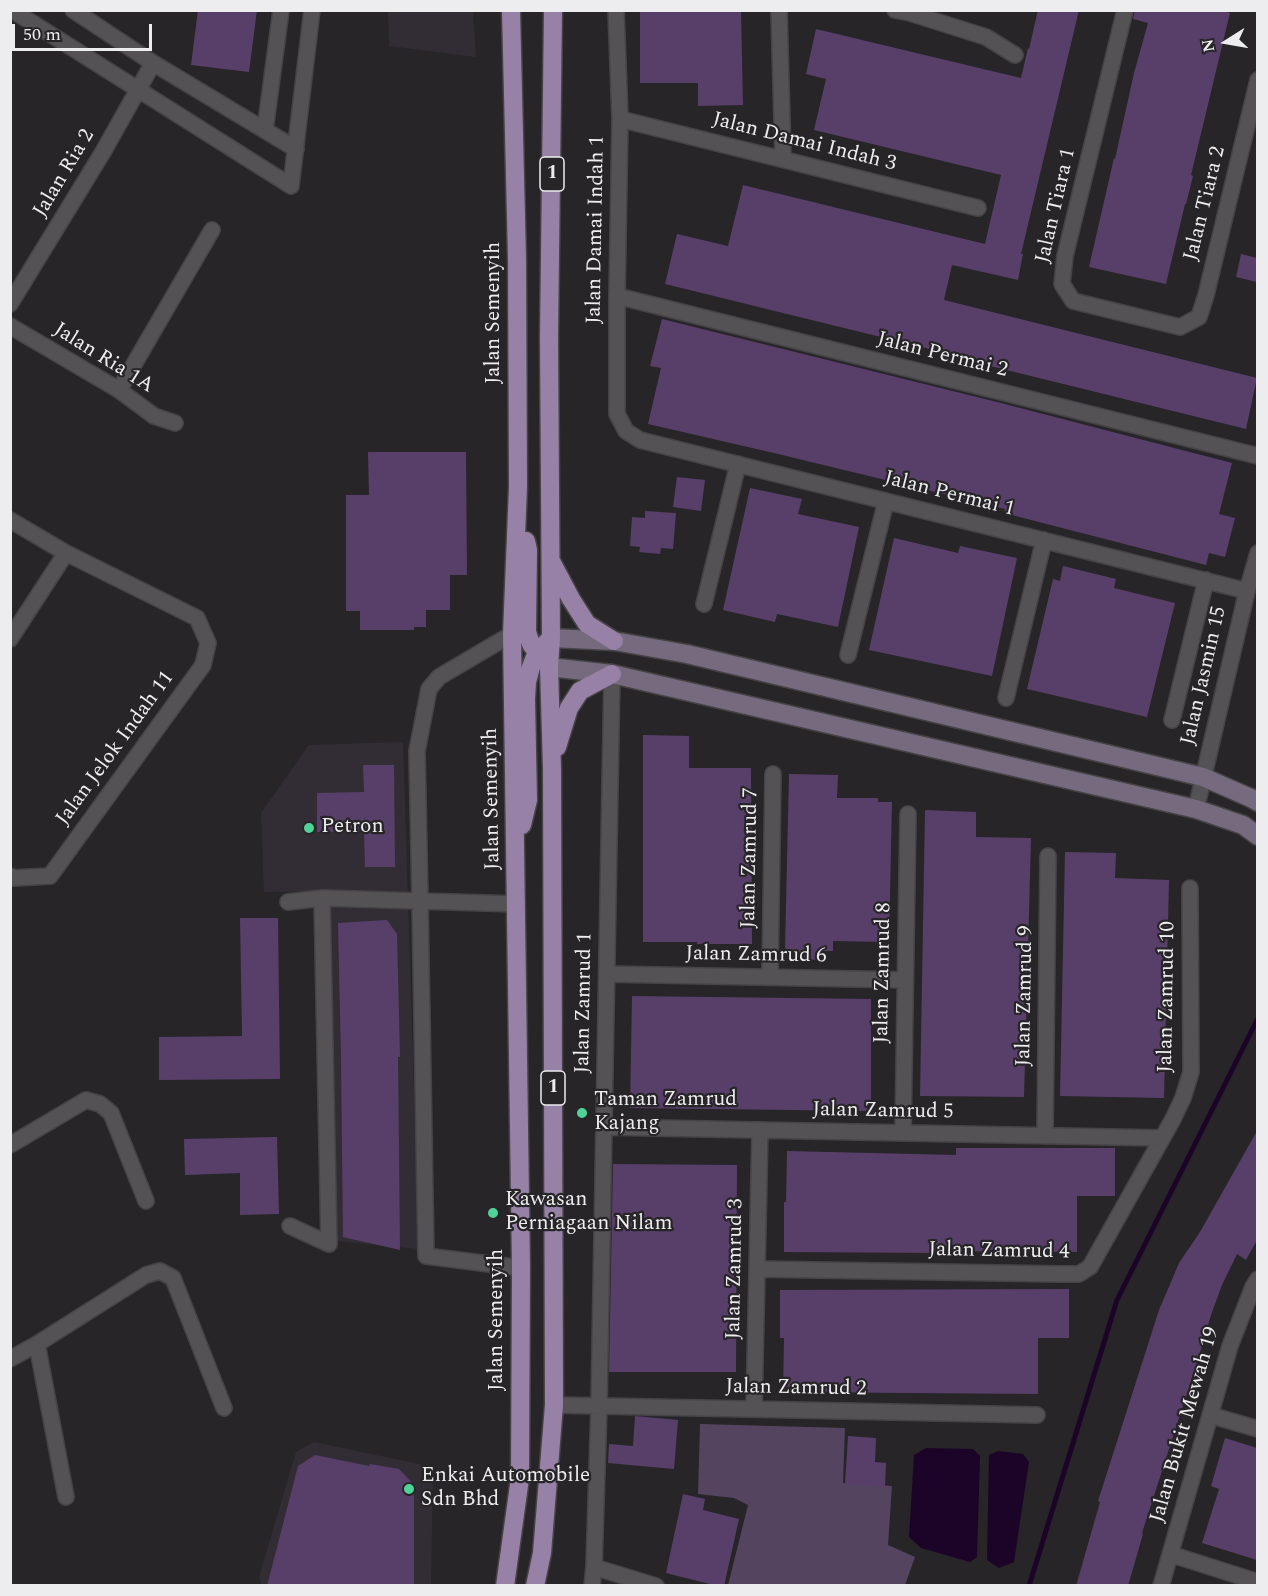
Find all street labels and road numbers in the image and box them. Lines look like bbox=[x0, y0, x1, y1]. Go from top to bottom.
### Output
street label: Jalan Damai Indah 3 bbox=[709, 108, 899, 178]
street label: Jalan Ria 2 bbox=[29, 125, 101, 223]
street label: Jalan Damai Indah 1 bbox=[583, 136, 611, 324]
street label: Jalan Tiara 2 bbox=[1180, 144, 1232, 264]
street label: Jalan Tiara 1 bbox=[1032, 146, 1082, 266]
road number: 1 bbox=[540, 157, 564, 191]
street label: Jalan Semenyih bbox=[482, 242, 508, 384]
street label: Jalan Ria 1A bbox=[48, 318, 158, 400]
street label: Jalan Permai 2 bbox=[874, 328, 1010, 384]
street label: Jalan Permai 1 bbox=[881, 467, 1017, 523]
street label: Jalan Jasmin 15 bbox=[1177, 604, 1233, 748]
street label: Jalan Jelok Indah 11 bbox=[51, 667, 181, 831]
street label: Jalan Semenyih bbox=[479, 728, 507, 870]
street label: Jalan Zamrud 7 bbox=[737, 787, 765, 929]
street label: Jalan Zamrud 8 bbox=[870, 902, 898, 1044]
street label: Jalan Zamrud 10 bbox=[1154, 921, 1182, 1073]
street label: Jalan Zamrud 9 bbox=[1012, 925, 1040, 1067]
street label: Jalan Zamrud 1 bbox=[571, 932, 599, 1074]
street label: Jalan Zamrud 6 bbox=[685, 942, 827, 970]
road number: 1 bbox=[541, 1071, 565, 1105]
street label: Jalan Zamrud 5 bbox=[812, 1098, 954, 1126]
street label: Jalan Zamrud 3 bbox=[722, 1198, 750, 1340]
street label: Jalan Zamrud 4 bbox=[928, 1238, 1070, 1266]
street label: Jalan Semenyih bbox=[485, 1249, 511, 1391]
street label: Jalan Bukit Mewah 19 bbox=[1146, 1324, 1226, 1526]
street label: Jalan Zamrud 2 bbox=[725, 1375, 867, 1403]

